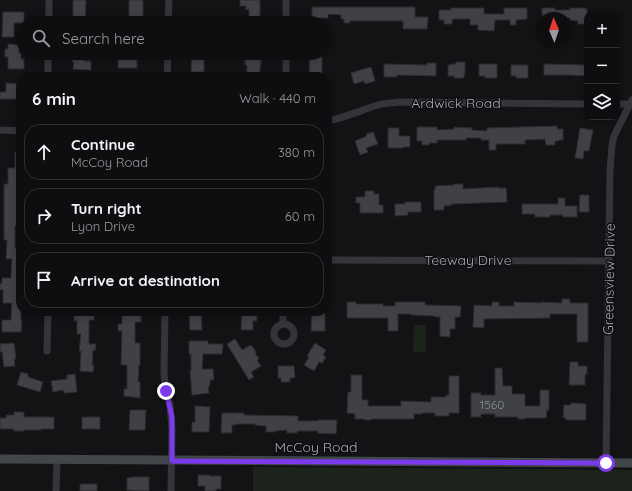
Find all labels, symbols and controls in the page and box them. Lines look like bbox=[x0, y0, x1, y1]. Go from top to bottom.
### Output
north arrow bbox=[536, 12, 572, 48]
map controls bbox=[584, 12, 620, 120]
button: + bbox=[584, 12, 620, 48]
search box bbox=[16, 16, 332, 60]
icon: search bbox=[30, 27, 52, 49]
text: Search here bbox=[62, 29, 145, 48]
button: − bbox=[584, 48, 620, 84]
button: layers bbox=[584, 84, 620, 120]
text: 6 min bbox=[32, 88, 76, 109]
text: Walk · 440 m bbox=[239, 90, 316, 106]
street label: Ardwick Road bbox=[411, 94, 501, 112]
text: Continue bbox=[71, 135, 135, 154]
icon: ahead bbox=[33, 141, 55, 163]
text: 380 m bbox=[278, 144, 315, 160]
text: McCoy Road bbox=[71, 154, 148, 170]
text: Turn right bbox=[71, 199, 142, 218]
icon: right bbox=[33, 205, 55, 227]
text: 60 m bbox=[285, 208, 315, 224]
text: Lyon Drive bbox=[71, 218, 135, 234]
street label: Greensview Drive bbox=[599, 223, 619, 335]
street label: Teeway Drive bbox=[424, 251, 512, 269]
icon: arrive bbox=[33, 269, 55, 291]
text: Arrive at destination bbox=[71, 271, 220, 290]
route end bbox=[157, 382, 175, 400]
house number: 1560 bbox=[480, 397, 504, 412]
street label: McCoy Road bbox=[275, 438, 357, 456]
route start bbox=[597, 454, 615, 472]

